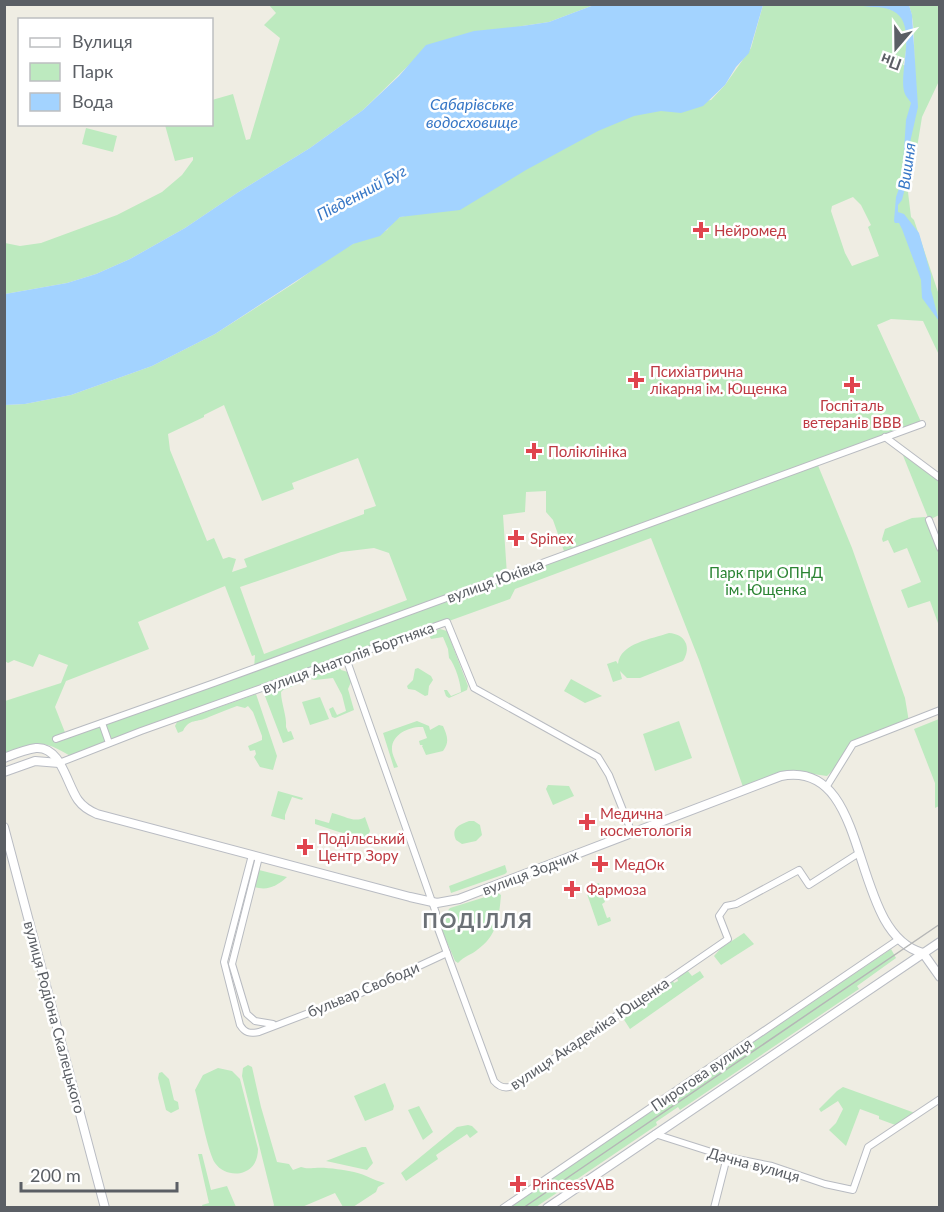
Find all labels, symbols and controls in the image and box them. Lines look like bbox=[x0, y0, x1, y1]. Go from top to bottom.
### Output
legend bbox=[18, 18, 213, 126]
north arrow bbox=[866, 18, 926, 78]
text: Вулиця bbox=[72, 30, 133, 52]
text: Пн bbox=[878, 50, 904, 75]
text: Парк bbox=[72, 60, 114, 82]
text: Вода bbox=[72, 90, 113, 112]
water label: Сабарівське водосховище bbox=[426, 94, 518, 131]
water label: Вишня bbox=[893, 141, 919, 191]
water label: Південний Буг bbox=[313, 160, 409, 224]
marker: Нейромед bbox=[692, 221, 710, 239]
place label: Нейромед bbox=[714, 221, 786, 239]
place label: Психіатрична лікарня ім. Ющенка bbox=[650, 362, 787, 397]
marker: Психіатрична лікарня ім. Ющенка bbox=[627, 371, 645, 389]
marker: Госпіталь ветеранів ВВВ bbox=[843, 376, 861, 394]
place label: Госпіталь ветеранів ВВВ bbox=[803, 396, 901, 431]
marker: Поліклініка bbox=[525, 442, 543, 460]
place label: Поліклініка bbox=[548, 442, 627, 460]
marker: Spinex bbox=[507, 529, 525, 547]
place label: Spinex bbox=[530, 529, 574, 547]
street label: вулиця Юківка bbox=[444, 554, 546, 606]
park label: Парк при ОПНД ім. Ющенка bbox=[709, 563, 823, 598]
street label: вулиця Анатолія Бортняка bbox=[260, 617, 436, 697]
place label: Медична косметологія bbox=[600, 804, 692, 839]
marker: Медична косметологія bbox=[578, 813, 596, 831]
place label: Подільський Центр Зору bbox=[318, 829, 405, 864]
marker: Подільський Центр Зору bbox=[296, 838, 314, 856]
street label: вулиця Зодчих bbox=[479, 845, 581, 899]
marker: МедОк bbox=[591, 855, 609, 873]
place label: МедОк bbox=[614, 855, 665, 873]
marker: Фармоза bbox=[563, 880, 581, 898]
place label: Фармоза bbox=[586, 880, 647, 898]
district label: ПОДІЛЛЯ bbox=[422, 907, 534, 932]
street label: вулиця Родіона Скалецького bbox=[21, 919, 89, 1115]
street label: бульвар Свободи bbox=[305, 957, 421, 1021]
street label: вулиця Академіка Ющенка bbox=[506, 973, 672, 1093]
street label: Пирогова вулиця bbox=[647, 1034, 755, 1114]
street label: Дачна вулиця bbox=[706, 1143, 802, 1185]
scale bar bbox=[21, 1155, 177, 1193]
text: 200 m bbox=[30, 1164, 81, 1186]
marker: PrincessVAB bbox=[509, 1175, 527, 1193]
place label: PrincessVAB bbox=[532, 1175, 615, 1193]

